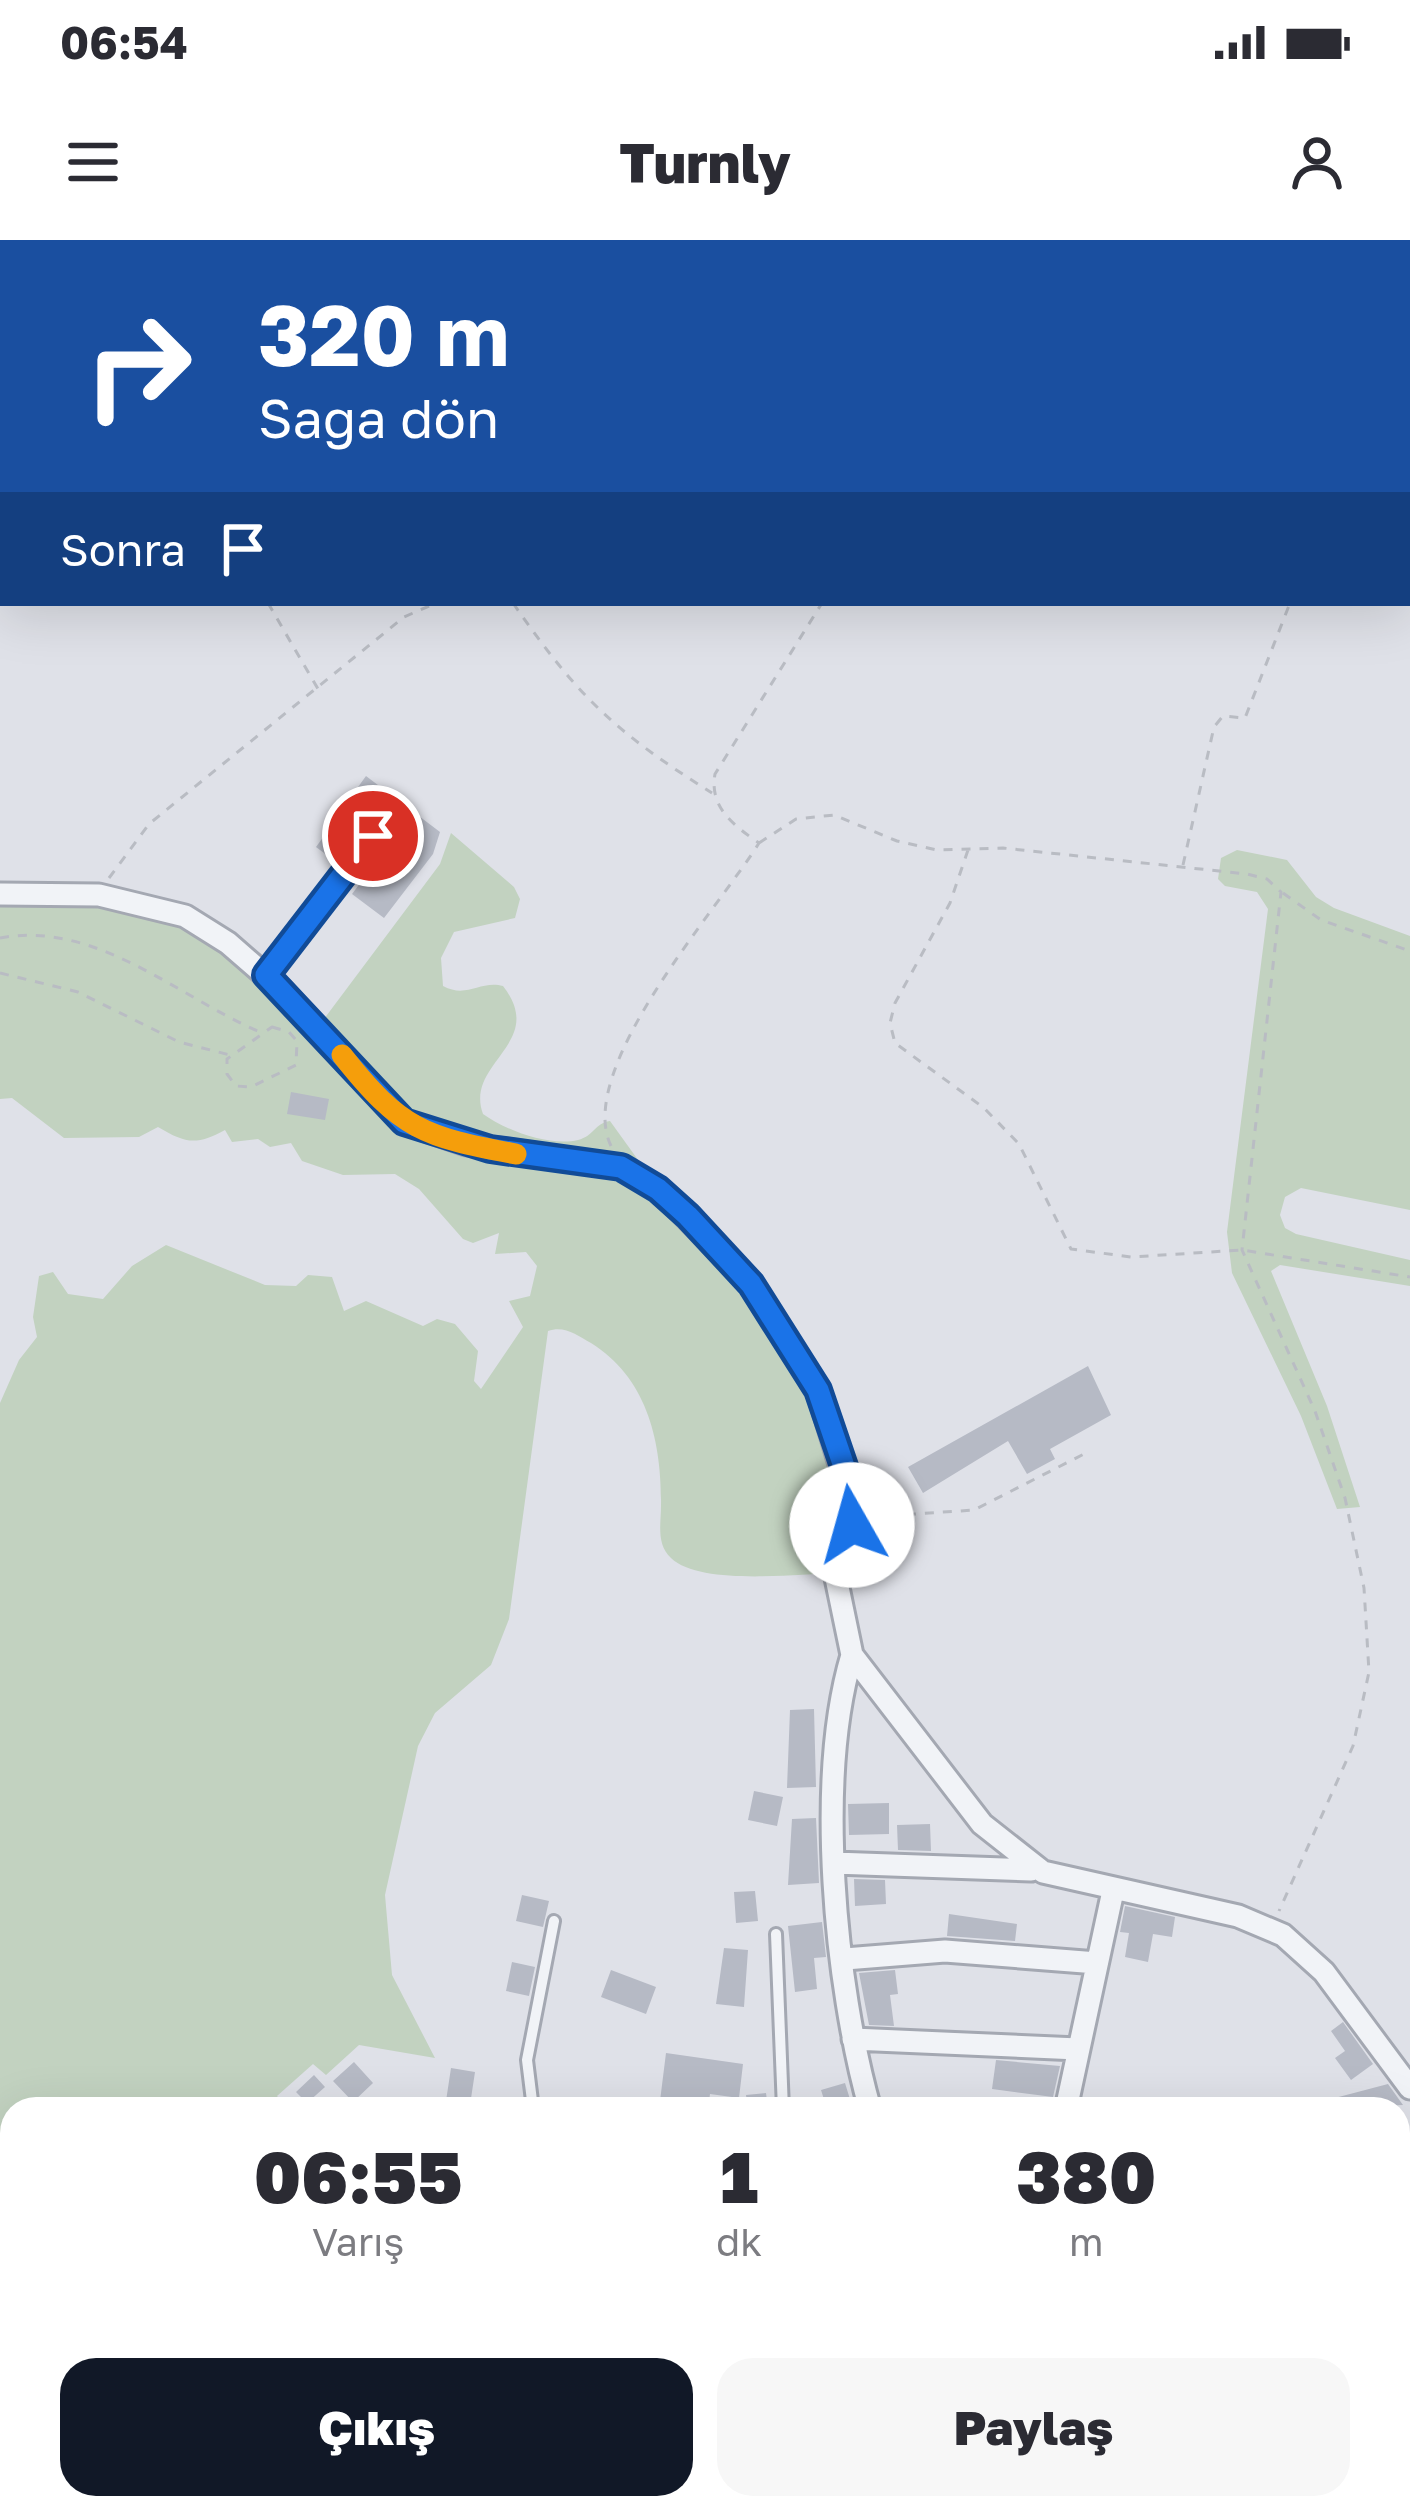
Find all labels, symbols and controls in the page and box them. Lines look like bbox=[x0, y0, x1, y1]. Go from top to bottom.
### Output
text: 06:54 bbox=[60, 15, 188, 69]
icon: menu bbox=[60, 129, 126, 195]
icon: person bbox=[1284, 129, 1350, 195]
text: Turnly bbox=[619, 130, 791, 195]
text: 320 m bbox=[258, 284, 510, 384]
icon: right bbox=[60, 288, 216, 444]
text: Sağa dön bbox=[258, 385, 499, 450]
icon: arrive bbox=[210, 516, 276, 582]
text: Sonra bbox=[60, 522, 186, 576]
pin bbox=[322, 785, 424, 887]
icon: arrive bbox=[340, 803, 406, 869]
position arrow bbox=[789, 1462, 915, 1588]
text: 06:55 bbox=[254, 2132, 463, 2219]
text: 1 bbox=[720, 2132, 758, 2219]
text: 380 bbox=[1016, 2132, 1156, 2219]
text: Varış bbox=[312, 2218, 404, 2265]
text: dk bbox=[716, 2218, 762, 2265]
text: m bbox=[1069, 2218, 1103, 2265]
button: Çıkış bbox=[60, 2358, 693, 2496]
button: Paylaş bbox=[717, 2358, 1350, 2496]

